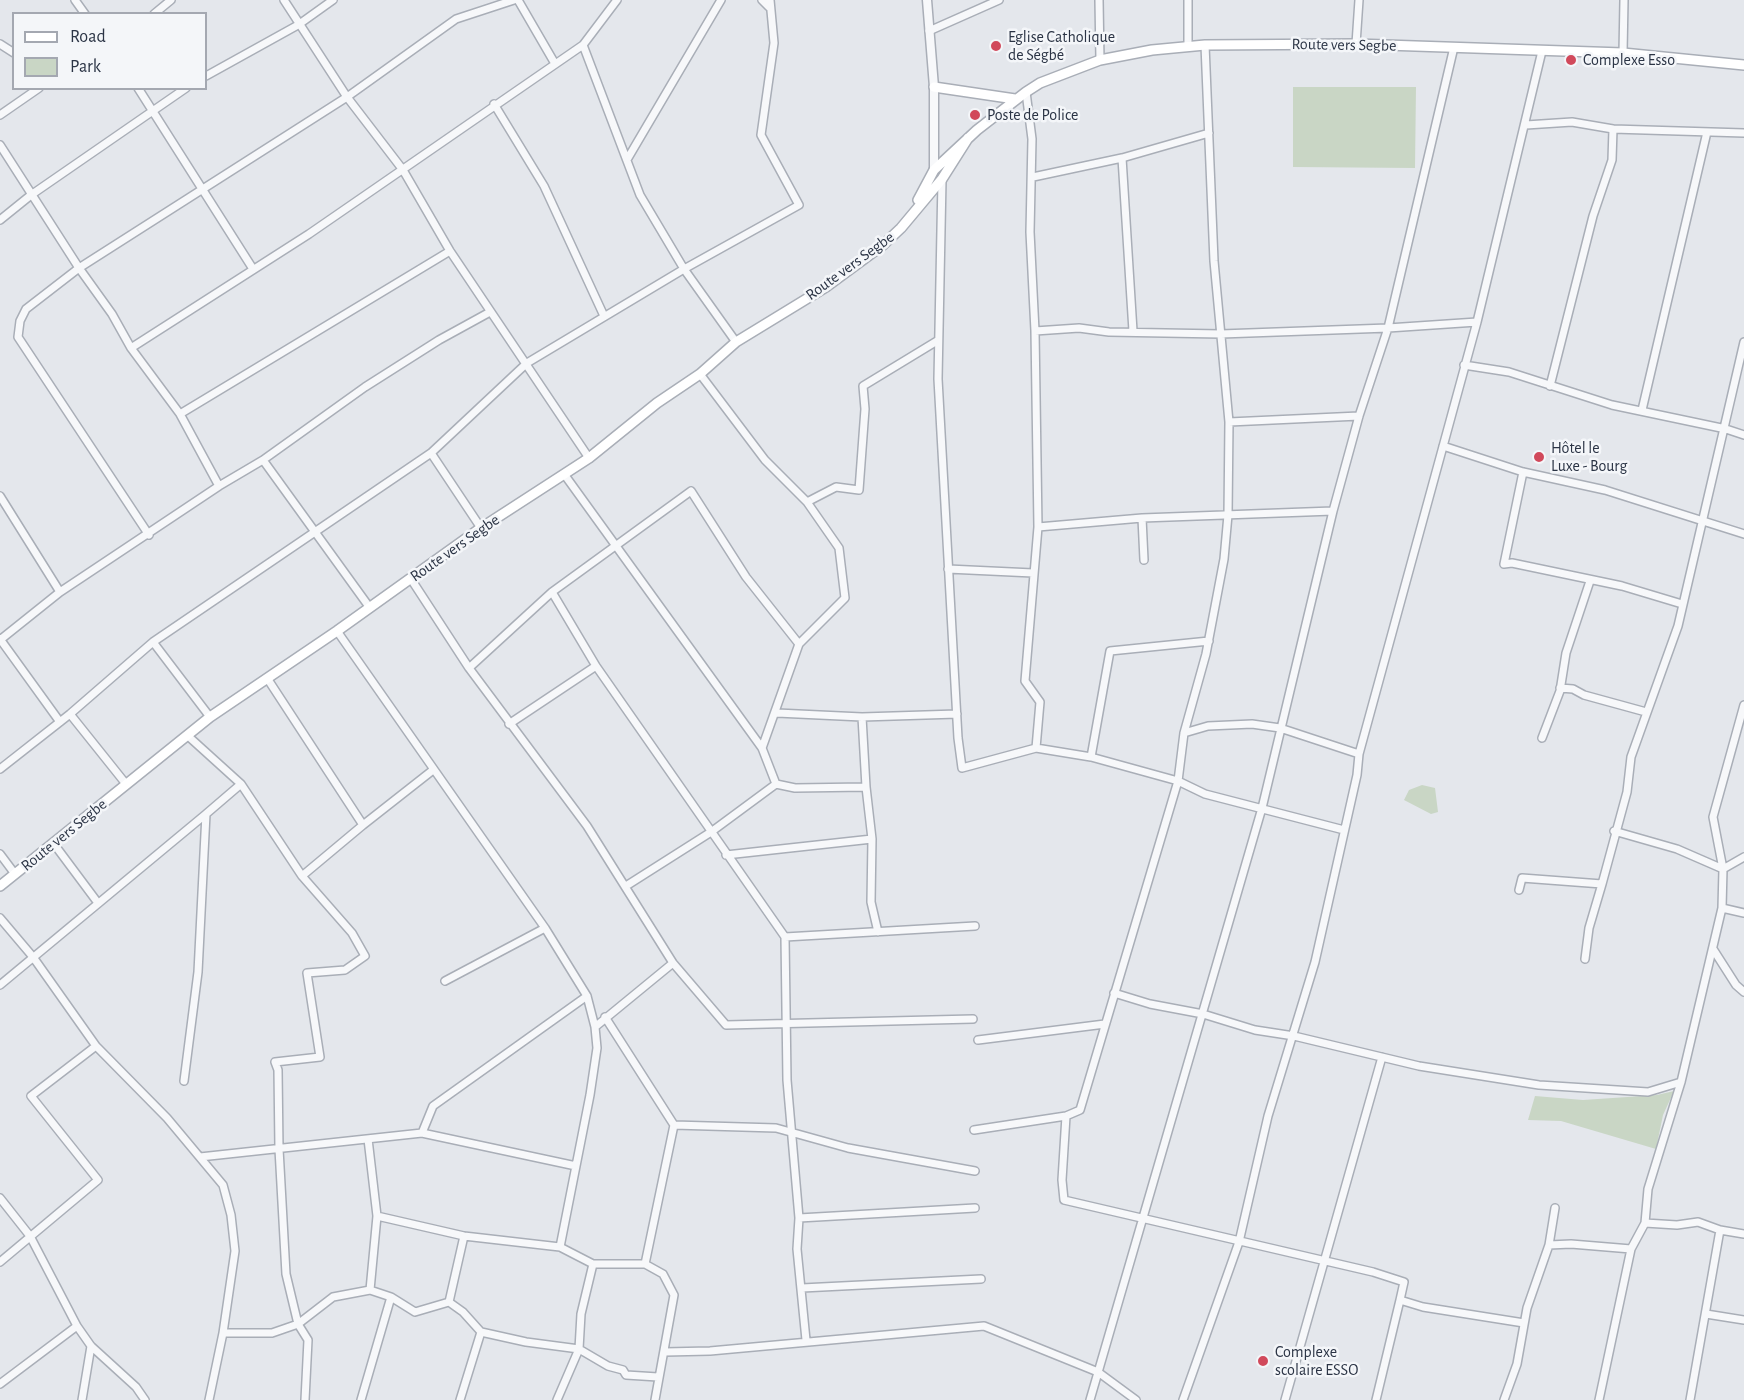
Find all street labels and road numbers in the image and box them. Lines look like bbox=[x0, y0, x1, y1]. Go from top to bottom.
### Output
street label: Route vers Segbe bbox=[1291, 34, 1397, 56]
street label: Route vers Segbe bbox=[802, 227, 898, 305]
street label: Route vers Segbe bbox=[407, 510, 503, 586]
street label: Route vers Segbe bbox=[17, 795, 111, 875]

